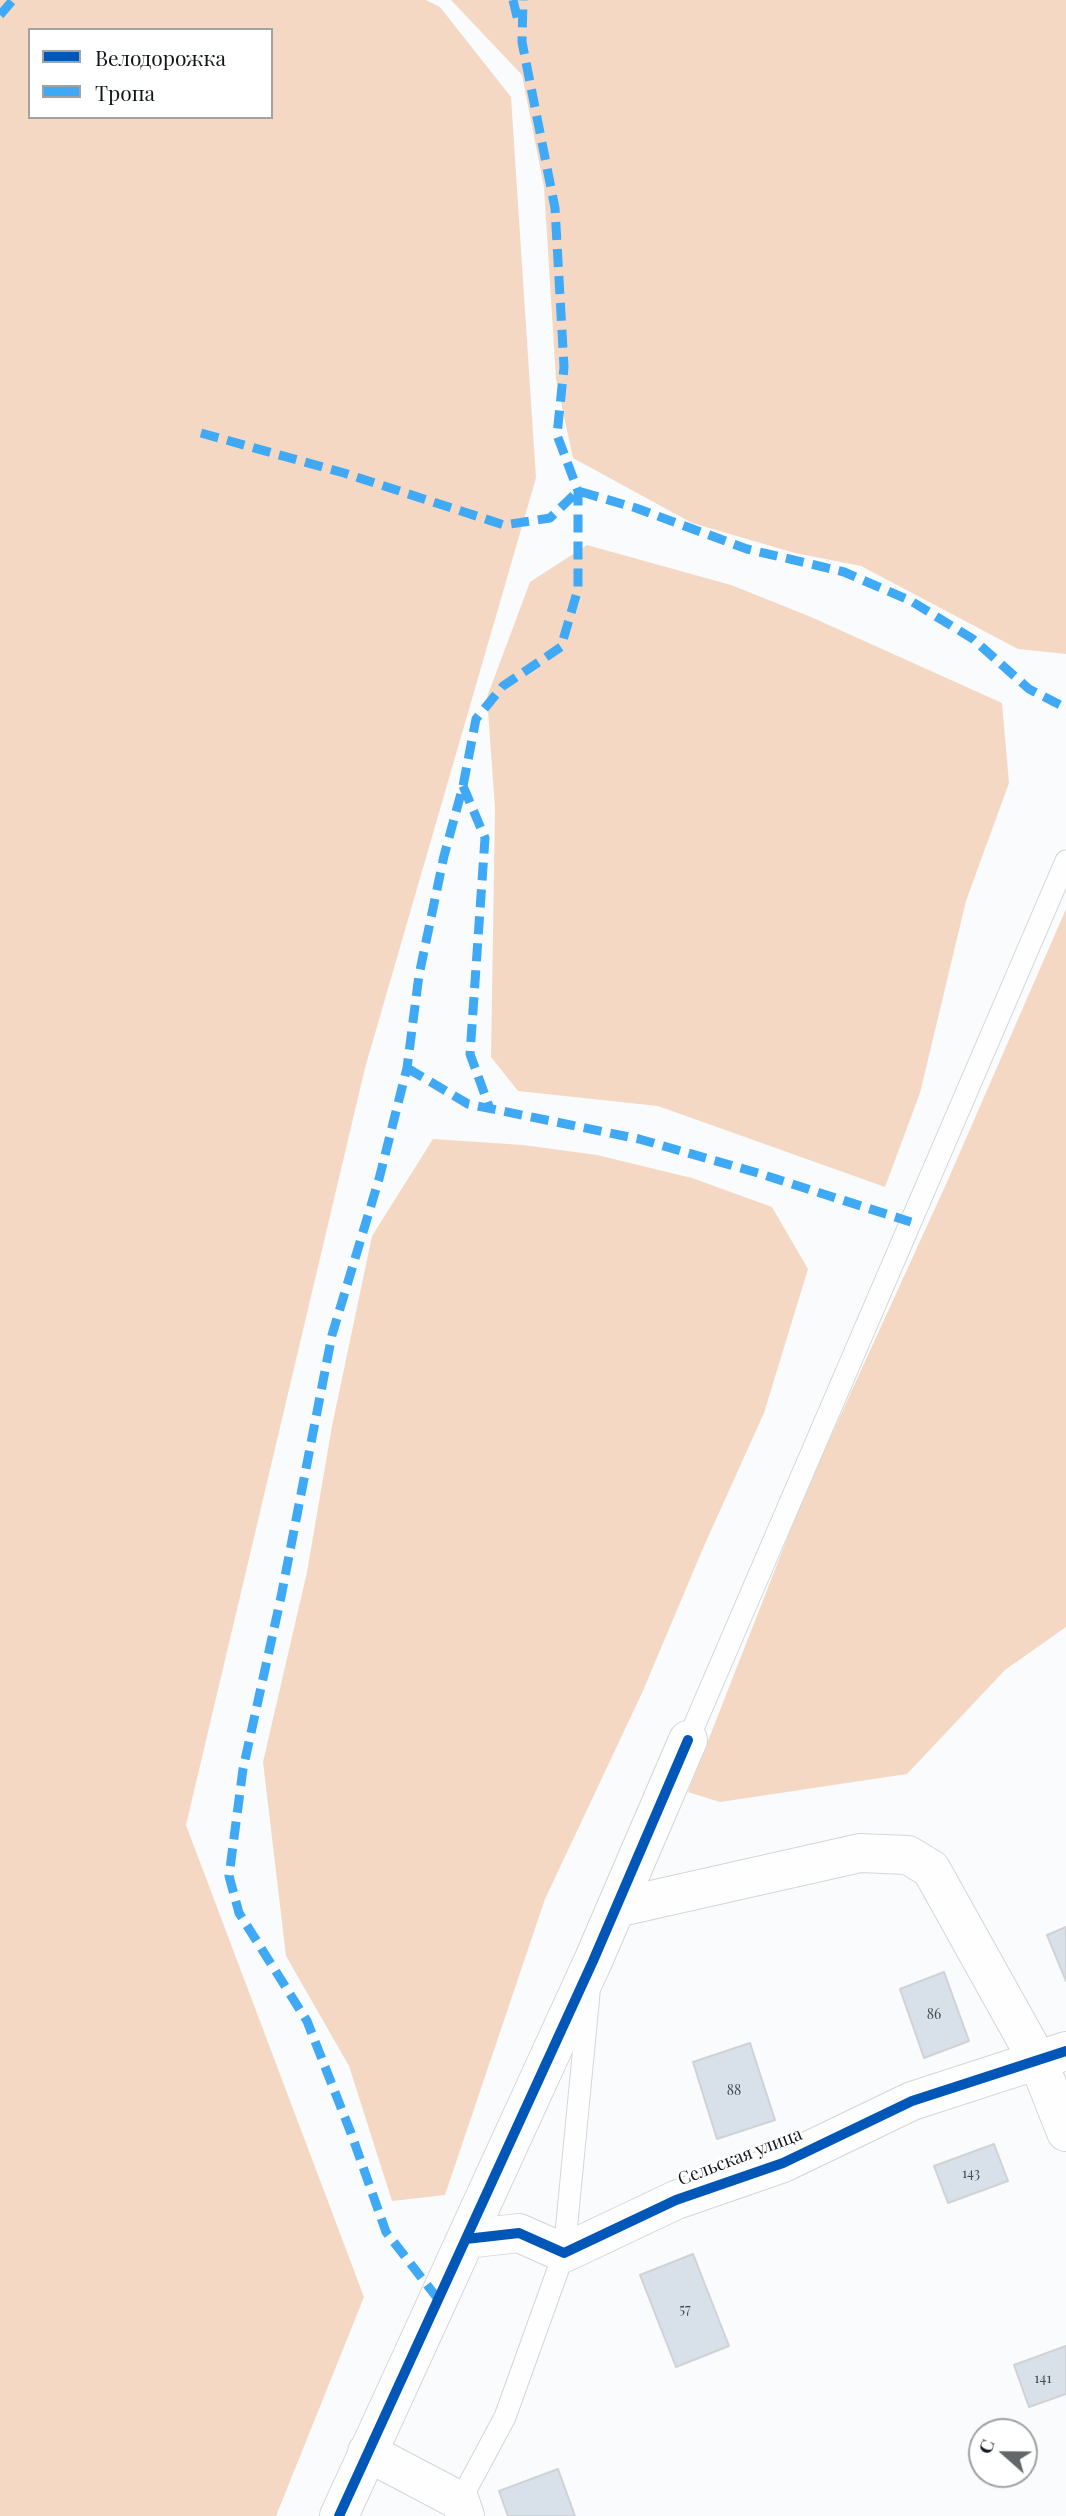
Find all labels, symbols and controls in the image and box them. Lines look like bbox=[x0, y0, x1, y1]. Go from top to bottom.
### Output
legend bbox=[28, 28, 273, 119]
text: Велодорожка bbox=[95, 43, 226, 71]
text: Тропа bbox=[95, 78, 155, 106]
house number: 86 bbox=[927, 2007, 941, 2023]
house number: 88 bbox=[727, 2083, 741, 2099]
street label: Сельская улица bbox=[675, 2123, 805, 2191]
house number: 143 bbox=[962, 2166, 980, 2182]
house number: 57 bbox=[679, 2302, 691, 2318]
house number: 141 bbox=[1034, 2371, 1052, 2387]
north arrow bbox=[968, 2418, 1038, 2488]
text: С bbox=[971, 2435, 1000, 2457]

